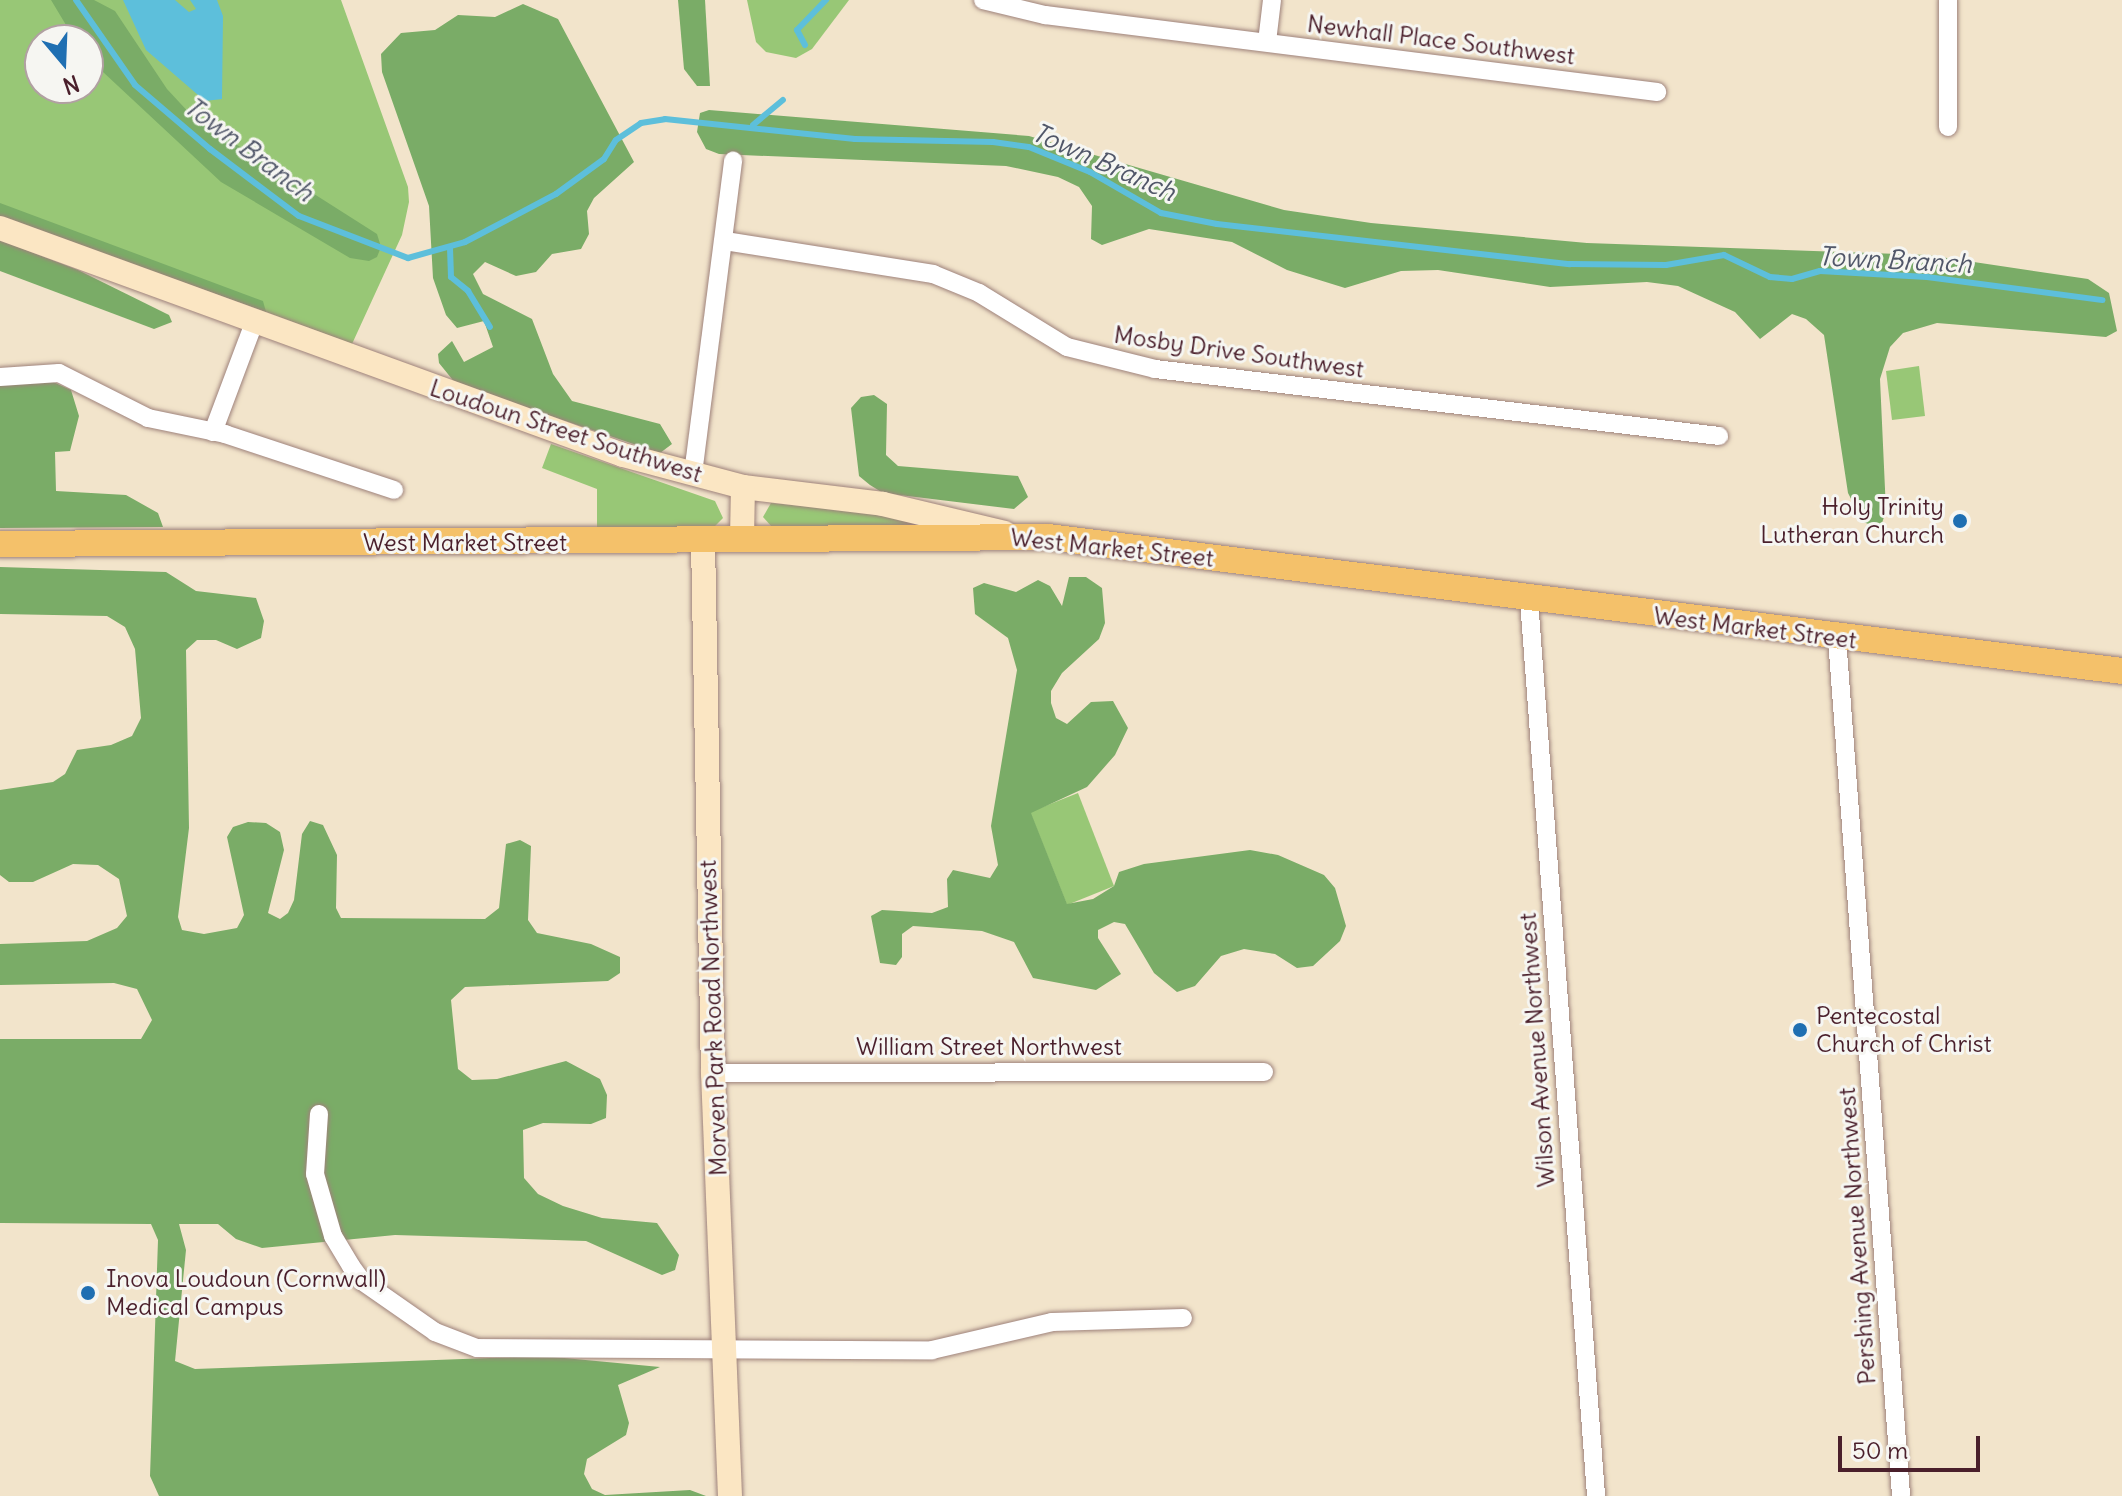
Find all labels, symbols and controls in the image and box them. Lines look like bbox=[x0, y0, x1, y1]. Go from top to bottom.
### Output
street label: Newhall Place Southwest bbox=[1306, 9, 1576, 71]
north arrow bbox=[24, 24, 104, 104]
text: N bbox=[59, 69, 83, 101]
water label: Town Branch bbox=[178, 90, 320, 208]
water label: Town Branch bbox=[1027, 116, 1181, 208]
water label: Town Branch bbox=[1817, 240, 1973, 280]
street label: Mosby Drive Southwest bbox=[1112, 320, 1366, 384]
street label: Loudoun Street Southwest bbox=[426, 373, 706, 489]
place label: Holy Trinity Lutheran Church bbox=[1760, 493, 1944, 549]
marker: Holy Trinity Lutheran Church bbox=[1951, 512, 1969, 530]
street label: West Market Street bbox=[1009, 523, 1215, 573]
street label: West Market Street bbox=[363, 529, 567, 557]
street label: West Market Street bbox=[1652, 601, 1858, 655]
street label: Morven Park Road Northwest bbox=[693, 859, 733, 1177]
street label: Wilson Avenue Northwest bbox=[1513, 912, 1561, 1188]
place label: Pentecostal Church of Christ bbox=[1816, 1002, 1992, 1058]
marker: Pentecostal Church of Christ bbox=[1791, 1021, 1809, 1039]
street label: William Street Northwest bbox=[856, 1033, 1122, 1061]
street label: Pershing Avenue Northwest bbox=[1832, 1086, 1882, 1386]
place label: Inova Loudoun (Cornwall) Medical Campus bbox=[106, 1265, 386, 1321]
marker: Inova Loudoun (Cornwall) Medical Campus bbox=[77, 1282, 99, 1304]
scale bar bbox=[1842, 1420, 1984, 1470]
text: 50 m bbox=[1852, 1435, 1908, 1465]

